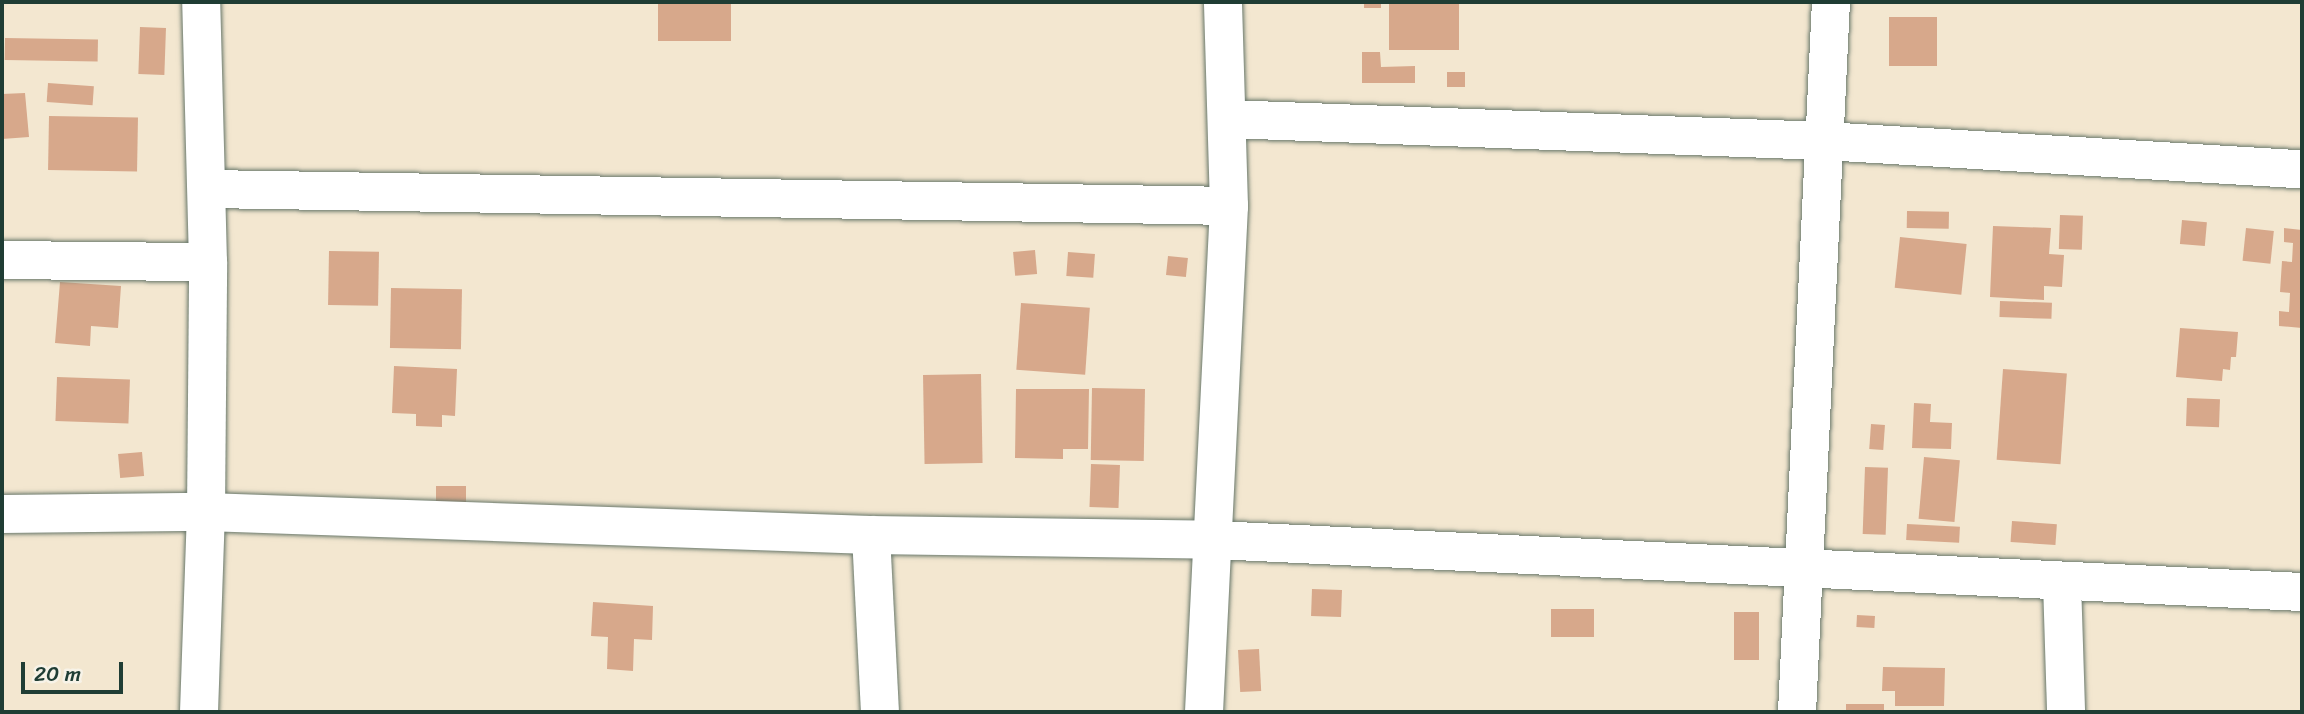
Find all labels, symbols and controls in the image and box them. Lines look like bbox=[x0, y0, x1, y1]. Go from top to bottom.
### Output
scale bar bbox=[24, 648, 126, 692]
text: 20 m bbox=[34, 655, 81, 693]

